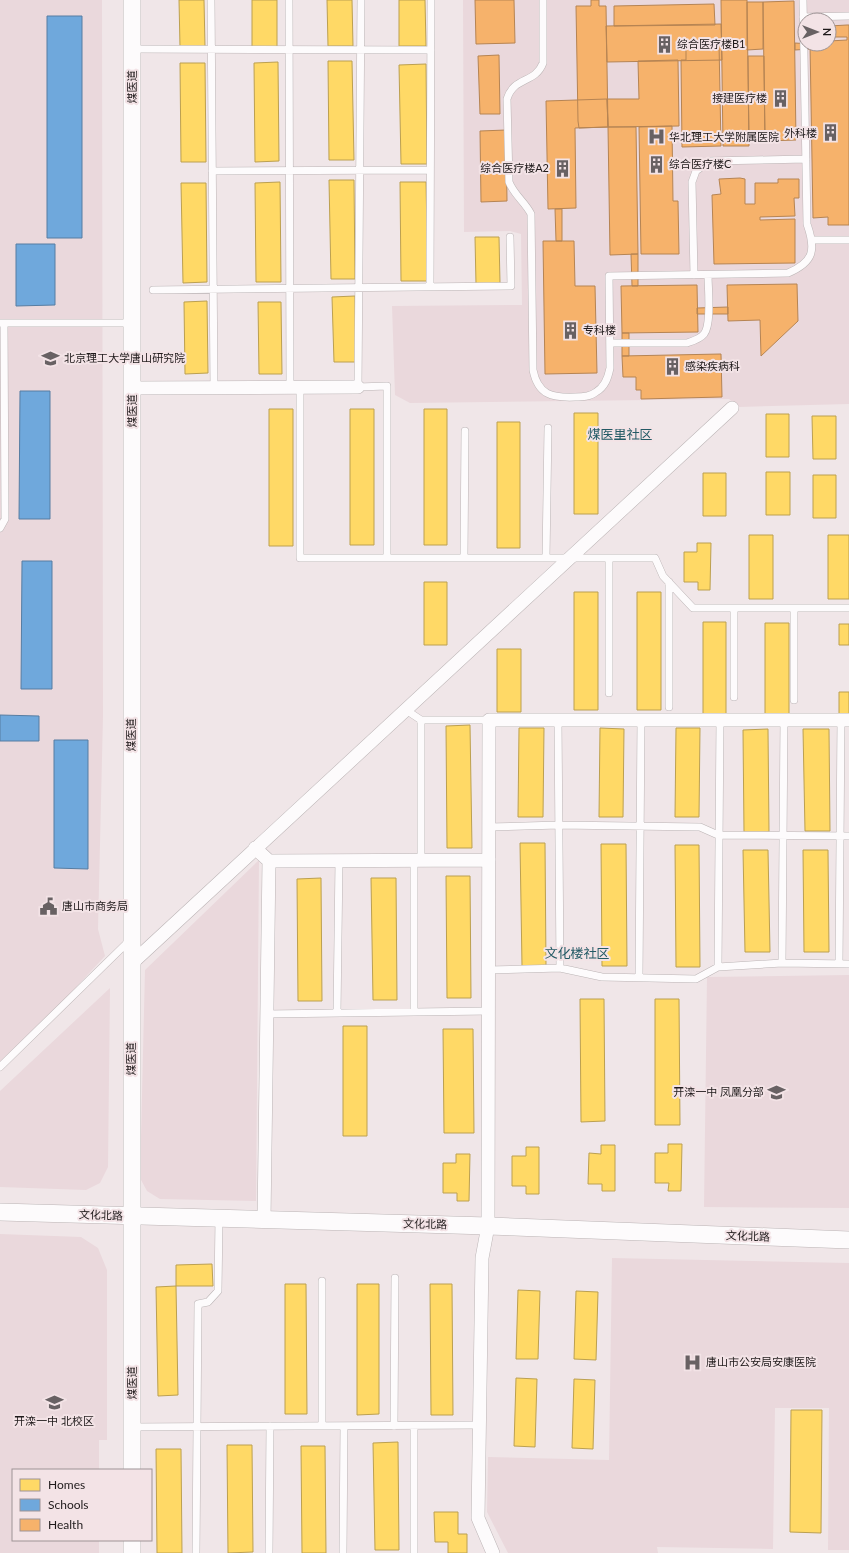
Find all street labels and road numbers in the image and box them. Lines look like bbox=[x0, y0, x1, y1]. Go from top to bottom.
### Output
street label: 煤医道 bbox=[125, 71, 138, 104]
street label: 煤医道 bbox=[125, 395, 138, 428]
street label: 煤医道 bbox=[124, 719, 137, 752]
street label: 煤医道 bbox=[124, 1043, 137, 1076]
street label: 文化北路 bbox=[79, 1207, 123, 1222]
street label: 文化北路 bbox=[403, 1217, 447, 1230]
street label: 文化北路 bbox=[726, 1228, 770, 1243]
street label: 煤医道 bbox=[125, 1367, 138, 1400]

